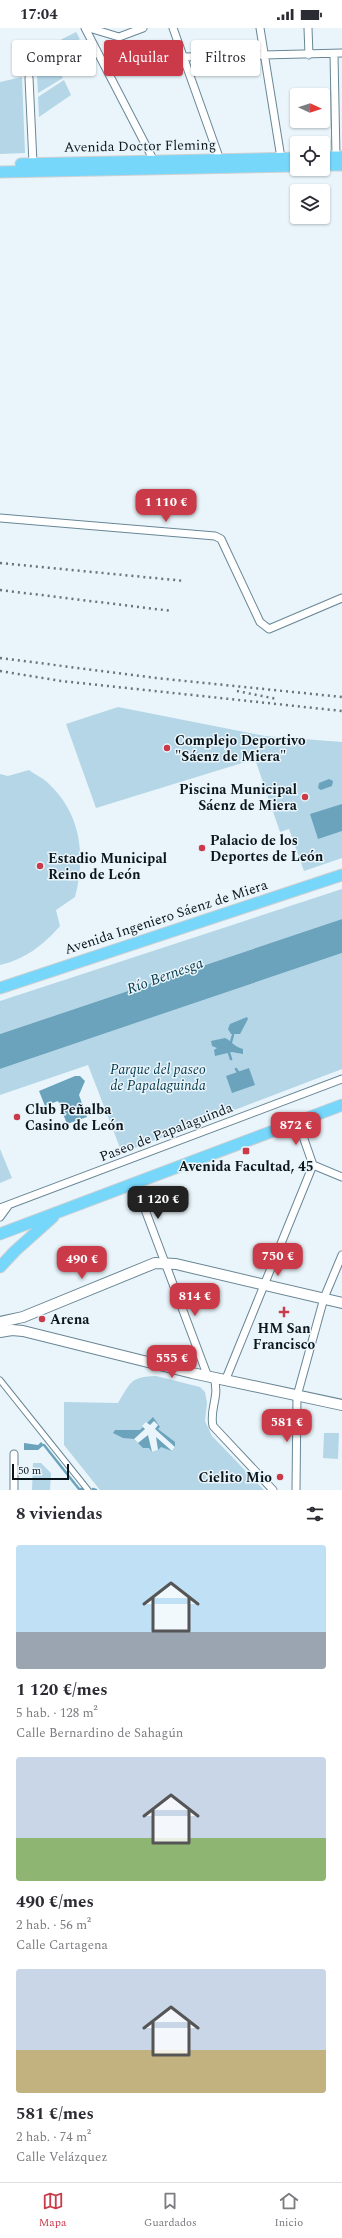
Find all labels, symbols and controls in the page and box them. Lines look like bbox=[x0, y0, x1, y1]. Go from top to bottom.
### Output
text: 17:04 bbox=[20, 3, 58, 26]
chip: Comprar bbox=[12, 40, 96, 76]
chip: Alquilar bbox=[104, 40, 183, 76]
chip: Filtros bbox=[191, 40, 260, 76]
north arrow bbox=[290, 88, 330, 128]
map controls bbox=[290, 88, 330, 224]
street label: Avenida Doctor Fleming bbox=[64, 134, 216, 158]
button: locate bbox=[290, 136, 330, 176]
button: layers bbox=[290, 184, 330, 224]
pin: 1 110 € bbox=[129, 489, 203, 523]
text: 1 110 € bbox=[145, 492, 187, 512]
place label: Complejo Deportivo "Sáenz de Miera" bbox=[175, 730, 306, 767]
marker: Complejo Deportivo "Sáenz de Miera" bbox=[162, 743, 172, 753]
place label: Piscina Municipal Sáenz de Miera bbox=[179, 779, 298, 816]
marker: Piscina Municipal Sáenz de Miera bbox=[300, 792, 310, 802]
place label: Palacio de los Deportes de León bbox=[210, 830, 324, 867]
marker: Palacio de los Deportes de León bbox=[197, 843, 207, 853]
place label: Estadio Municipal Reino de León bbox=[48, 848, 168, 885]
marker: Estadio Municipal Reino de León bbox=[35, 861, 45, 871]
street label: Avenida Ingeniero Sáenz de Miera bbox=[62, 874, 270, 960]
water label: Río Bernesga bbox=[124, 951, 207, 1000]
park label: Parque del paseo de Papalaguinda bbox=[110, 1059, 206, 1096]
street label: Paseo de Papalaguinda bbox=[96, 1097, 236, 1167]
place label: Club Peñalba Casino de León bbox=[25, 1099, 124, 1136]
marker: Club Peñalba Casino de León bbox=[12, 1112, 22, 1122]
pin: 872 € bbox=[268, 1112, 324, 1146]
text: 872 € bbox=[280, 1115, 312, 1135]
marker: Avenida Facultad, 45 bbox=[241, 1146, 251, 1156]
place label: Avenida Facultad, 45 bbox=[178, 1156, 314, 1177]
pin: 1 120 € bbox=[121, 1186, 195, 1220]
text: 1 120 € bbox=[137, 1189, 179, 1209]
pin: 750 € bbox=[250, 1243, 306, 1277]
pin: 490 € bbox=[54, 1246, 110, 1280]
text: 750 € bbox=[262, 1246, 294, 1266]
text: 490 € bbox=[66, 1249, 98, 1269]
pin: 814 € bbox=[167, 1283, 223, 1317]
text: 814 € bbox=[179, 1286, 211, 1306]
marker: HM San Francisco bbox=[278, 1306, 290, 1318]
place label: Arena bbox=[50, 1309, 90, 1330]
marker: Arena bbox=[37, 1314, 47, 1324]
place label: HM San Francisco bbox=[253, 1318, 316, 1355]
pin: 555 € bbox=[144, 1345, 200, 1379]
text: 555 € bbox=[156, 1348, 188, 1368]
pin: 581 € bbox=[259, 1409, 315, 1443]
text: 581 € bbox=[271, 1412, 303, 1432]
scale bar bbox=[12, 1462, 69, 1481]
text: 50 m bbox=[18, 1462, 41, 1479]
place label: Cielito Mio bbox=[198, 1467, 272, 1488]
marker: Cielito Mio bbox=[275, 1472, 285, 1482]
text: 8 viviendas bbox=[16, 1501, 103, 1527]
icon: filters bbox=[304, 1503, 326, 1525]
icon: home bbox=[135, 1571, 207, 1643]
text: 1 120 €/mes bbox=[16, 1677, 108, 1703]
text: 5 hab. · 128 m² bbox=[16, 1703, 98, 1723]
text: Calle Bernardino de Sahagún bbox=[16, 1723, 183, 1743]
icon: home bbox=[135, 1783, 207, 1855]
text: 490 €/mes bbox=[16, 1889, 94, 1915]
text: 2 hab. · 56 m² bbox=[16, 1915, 91, 1935]
text: Calle Cartagena bbox=[16, 1935, 108, 1955]
icon: home bbox=[135, 1995, 207, 2067]
text: 581 €/mes bbox=[16, 2101, 94, 2127]
text: 2 hab. · 74 m² bbox=[16, 2127, 91, 2147]
text: Calle Velázquez bbox=[16, 2147, 107, 2167]
tab: Mapa bbox=[39, 2190, 66, 2231]
tab: Guardados bbox=[144, 2190, 197, 2231]
tab: Inicio bbox=[274, 2190, 303, 2231]

